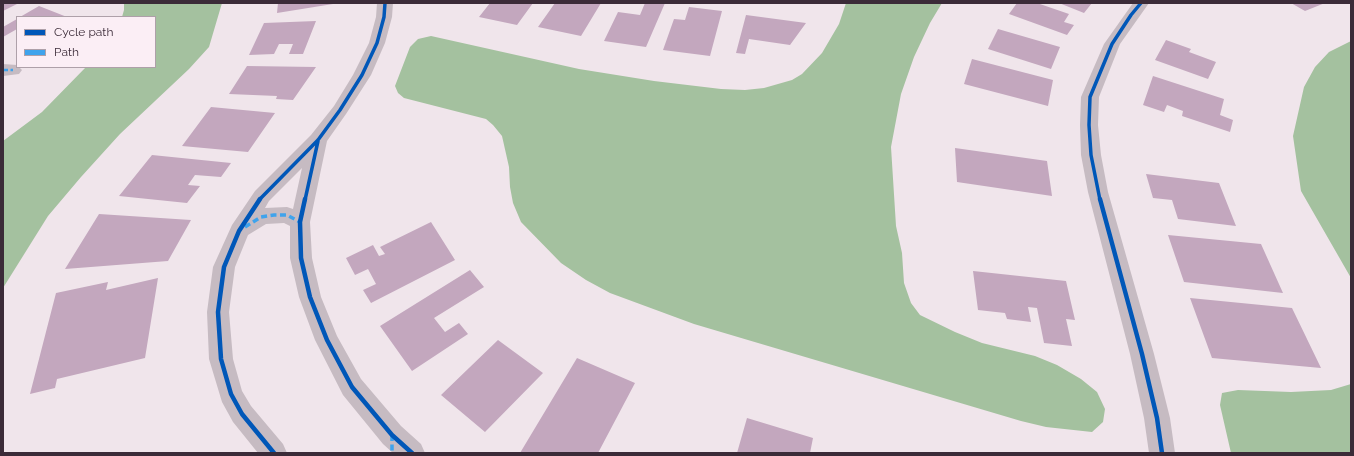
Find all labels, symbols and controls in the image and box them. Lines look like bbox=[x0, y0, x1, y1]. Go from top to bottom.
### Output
legend bbox=[16, 16, 156, 68]
text: Cycle path bbox=[54, 25, 113, 39]
text: Path bbox=[54, 45, 79, 59]

